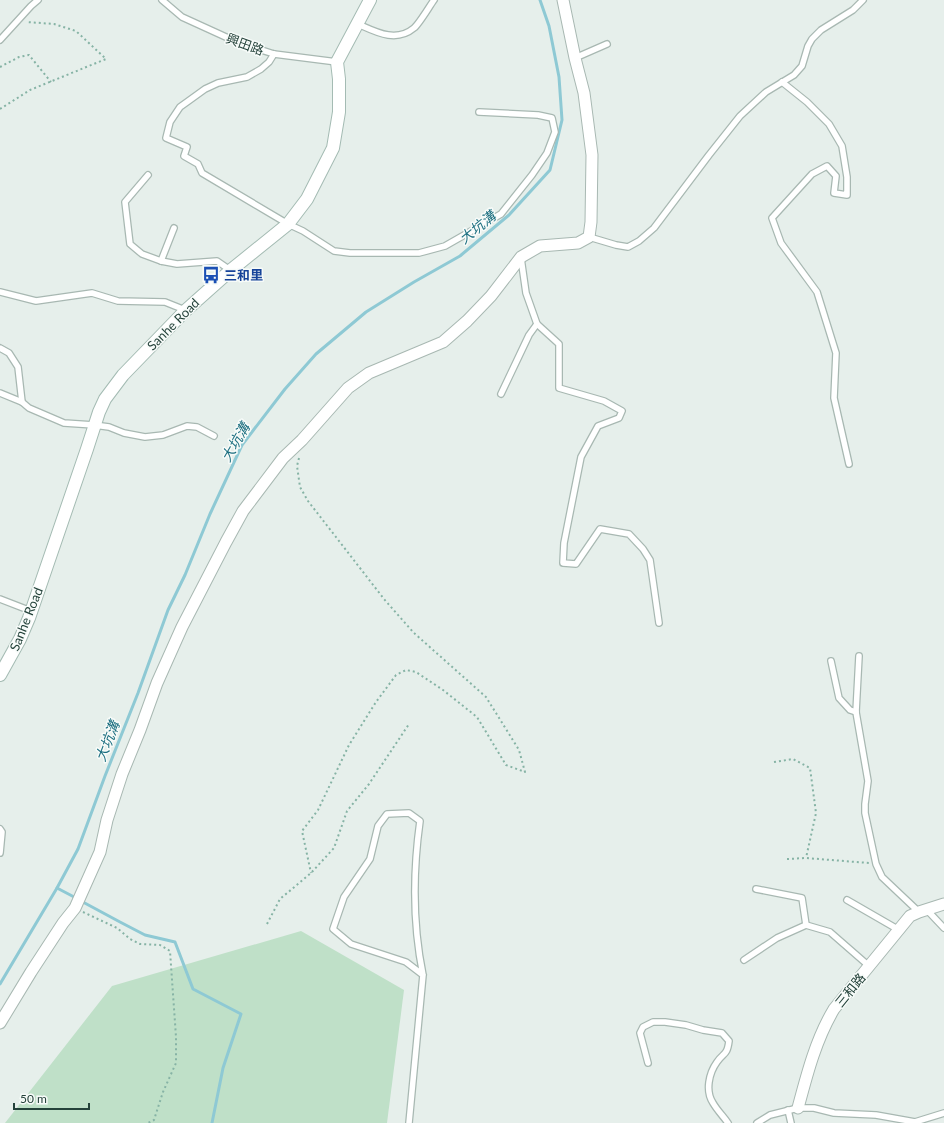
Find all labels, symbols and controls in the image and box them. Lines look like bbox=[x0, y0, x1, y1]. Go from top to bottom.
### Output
street label: 興田路 bbox=[224, 30, 266, 58]
water label: 大坑溝 bbox=[455, 206, 500, 247]
bus stop icon: 三和里 bbox=[201, 265, 221, 285]
place label: 三和里 bbox=[224, 267, 263, 283]
street label: Sanhe Road bbox=[144, 295, 202, 353]
water label: 大坑溝 bbox=[217, 418, 254, 464]
street label: Sanhe Road bbox=[6, 585, 46, 653]
water label: 大坑溝 bbox=[92, 716, 123, 764]
street label: 三和路 bbox=[832, 970, 868, 1010]
scale bar bbox=[14, 1085, 89, 1111]
text: 50 m bbox=[20, 1091, 47, 1106]

